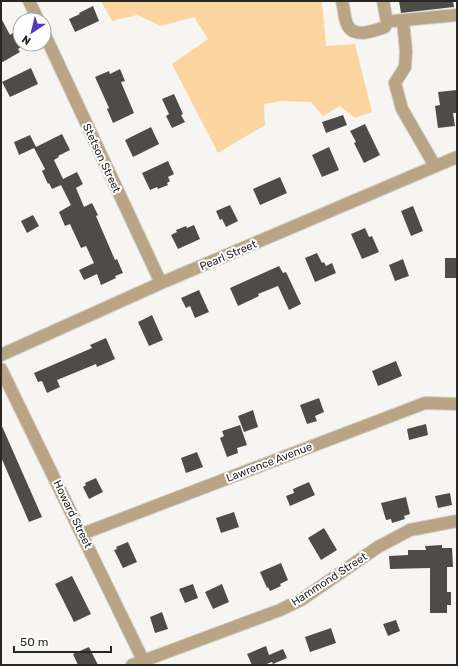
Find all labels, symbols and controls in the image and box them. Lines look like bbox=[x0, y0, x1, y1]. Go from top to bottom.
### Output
north arrow bbox=[12, 12, 52, 52]
text: N bbox=[20, 32, 34, 47]
street label: Stetson Street bbox=[80, 122, 124, 195]
street label: Pearl Street bbox=[198, 237, 259, 273]
street label: Lawrence Avenue bbox=[224, 440, 314, 485]
street label: Howard Street bbox=[51, 478, 95, 551]
street label: Hammond Street bbox=[289, 550, 370, 609]
scale bar bbox=[14, 628, 111, 654]
text: 50 m bbox=[20, 635, 48, 649]

